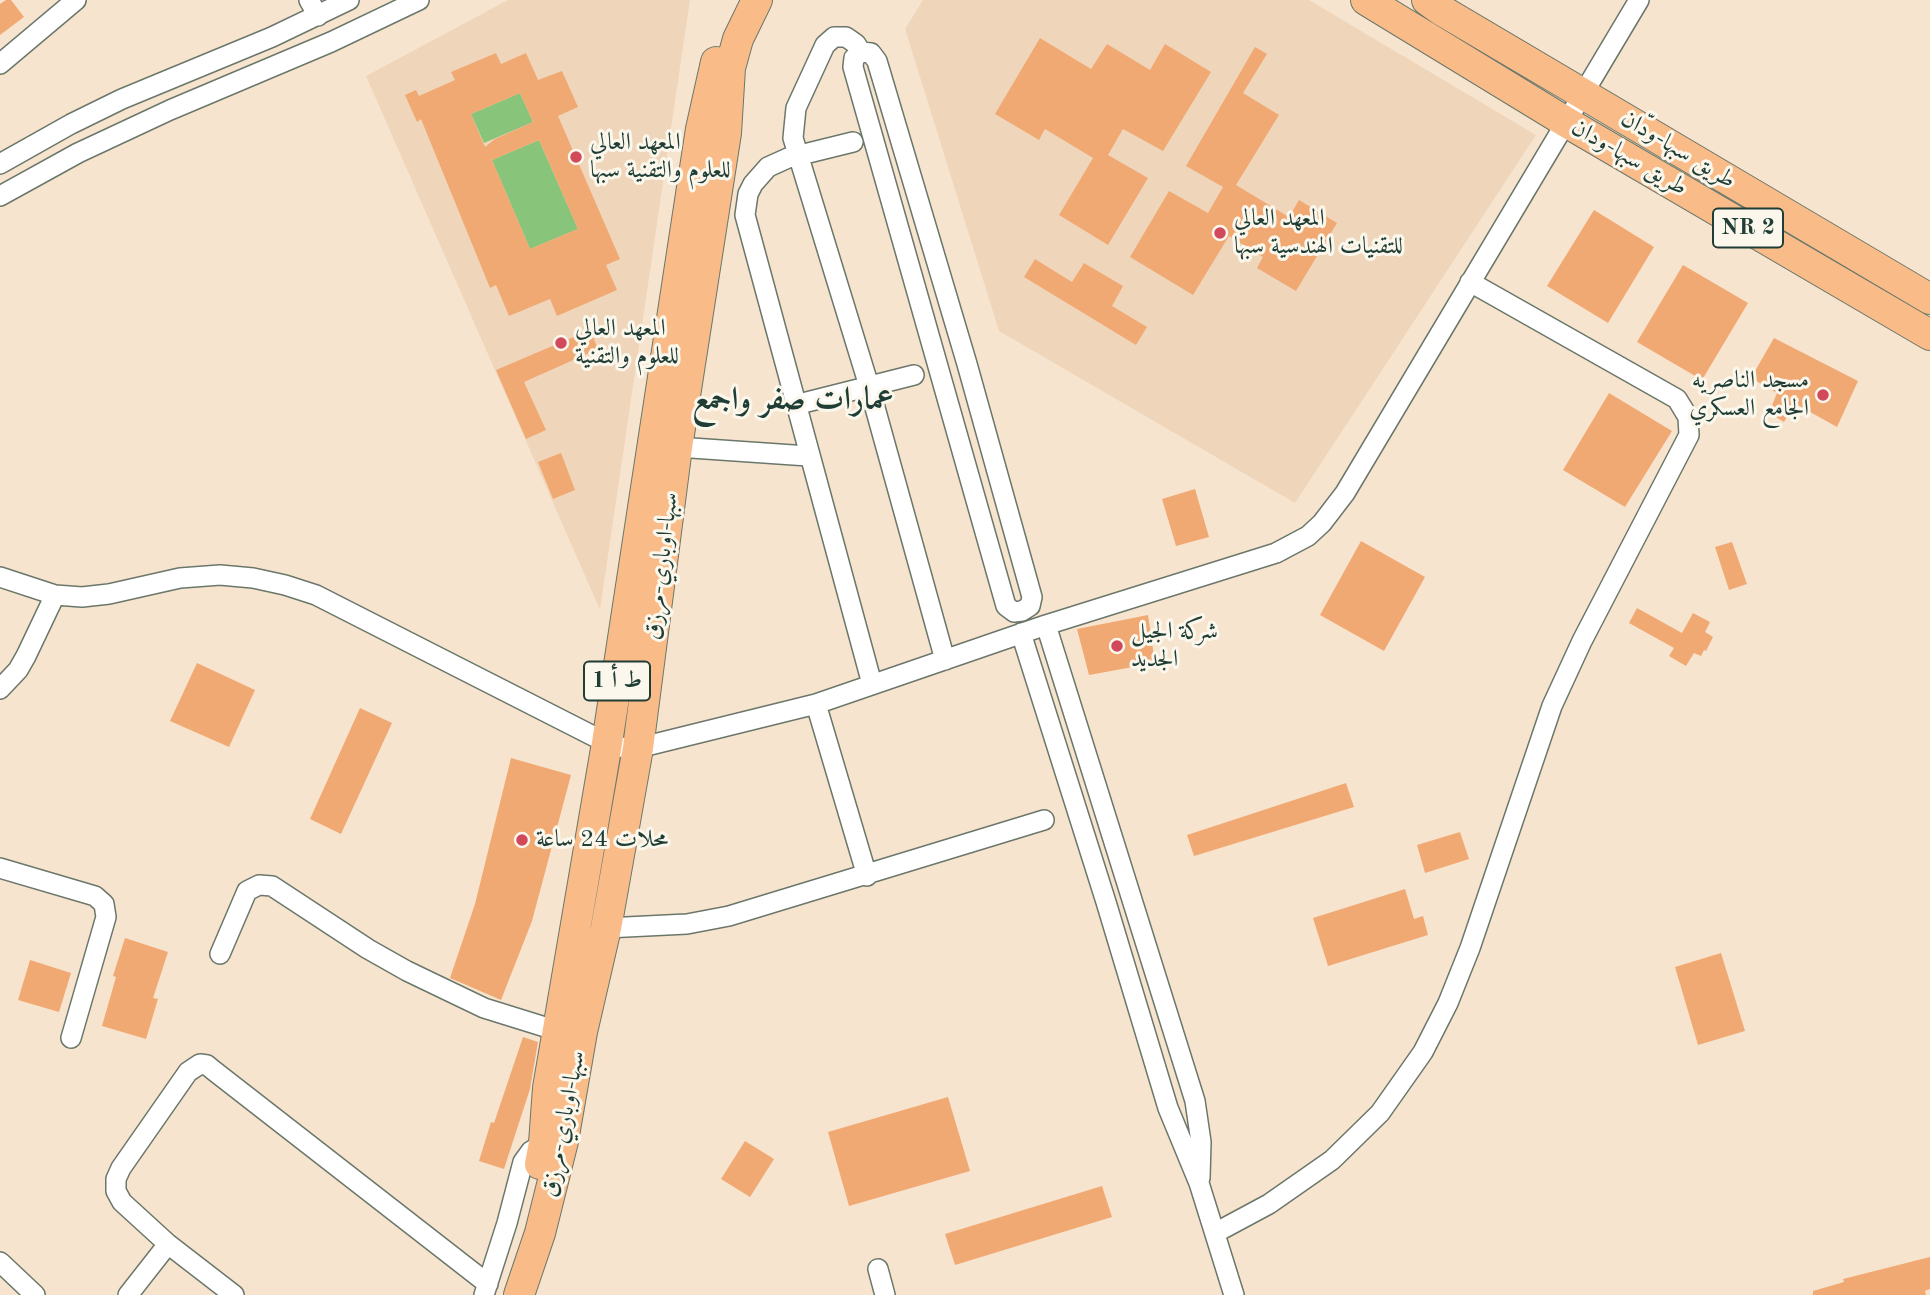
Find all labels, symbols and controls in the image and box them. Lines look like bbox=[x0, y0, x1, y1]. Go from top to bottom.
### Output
street label: طريق سبها-ودّان bbox=[1615, 104, 1741, 196]
street label: طريق سبها-ودان bbox=[1566, 113, 1692, 203]
place label: المعهد العالي للعلوم والتقنية سبها bbox=[590, 129, 731, 185]
marker: المعهد العالي للعلوم والتقنية سبها bbox=[568, 149, 584, 165]
place label: المعهد العالي للتقنيات الهندسية سبها bbox=[1234, 205, 1403, 261]
road number: NR 2 bbox=[1713, 208, 1783, 247]
marker: المعهد العالي للتقنيات الهندسية سبها bbox=[1212, 225, 1228, 241]
place label: المعهد العالي للعلوم والتقنية bbox=[575, 315, 679, 371]
marker: المعهد العالي للعلوم والتقنية bbox=[553, 335, 569, 351]
place label: مسجد الناصريه الجامع العسكري bbox=[1689, 367, 1809, 423]
district label: عمارات صفر واجمع bbox=[692, 382, 894, 420]
marker: مسجد الناصريه الجامع العسكري bbox=[1815, 387, 1831, 403]
street label: سبها-اوباري-مرزق bbox=[639, 491, 685, 641]
place label: شركة الجيل الجديد bbox=[1131, 618, 1218, 674]
marker: شركة الجيل الجديد bbox=[1109, 638, 1125, 654]
road number: ط أ 1 bbox=[584, 662, 650, 701]
place label: محلات 24 ساعة bbox=[536, 826, 668, 854]
marker: محلات 24 ساعة bbox=[514, 832, 530, 848]
street label: سبها-اوباري-مرزق bbox=[536, 1048, 592, 1200]

